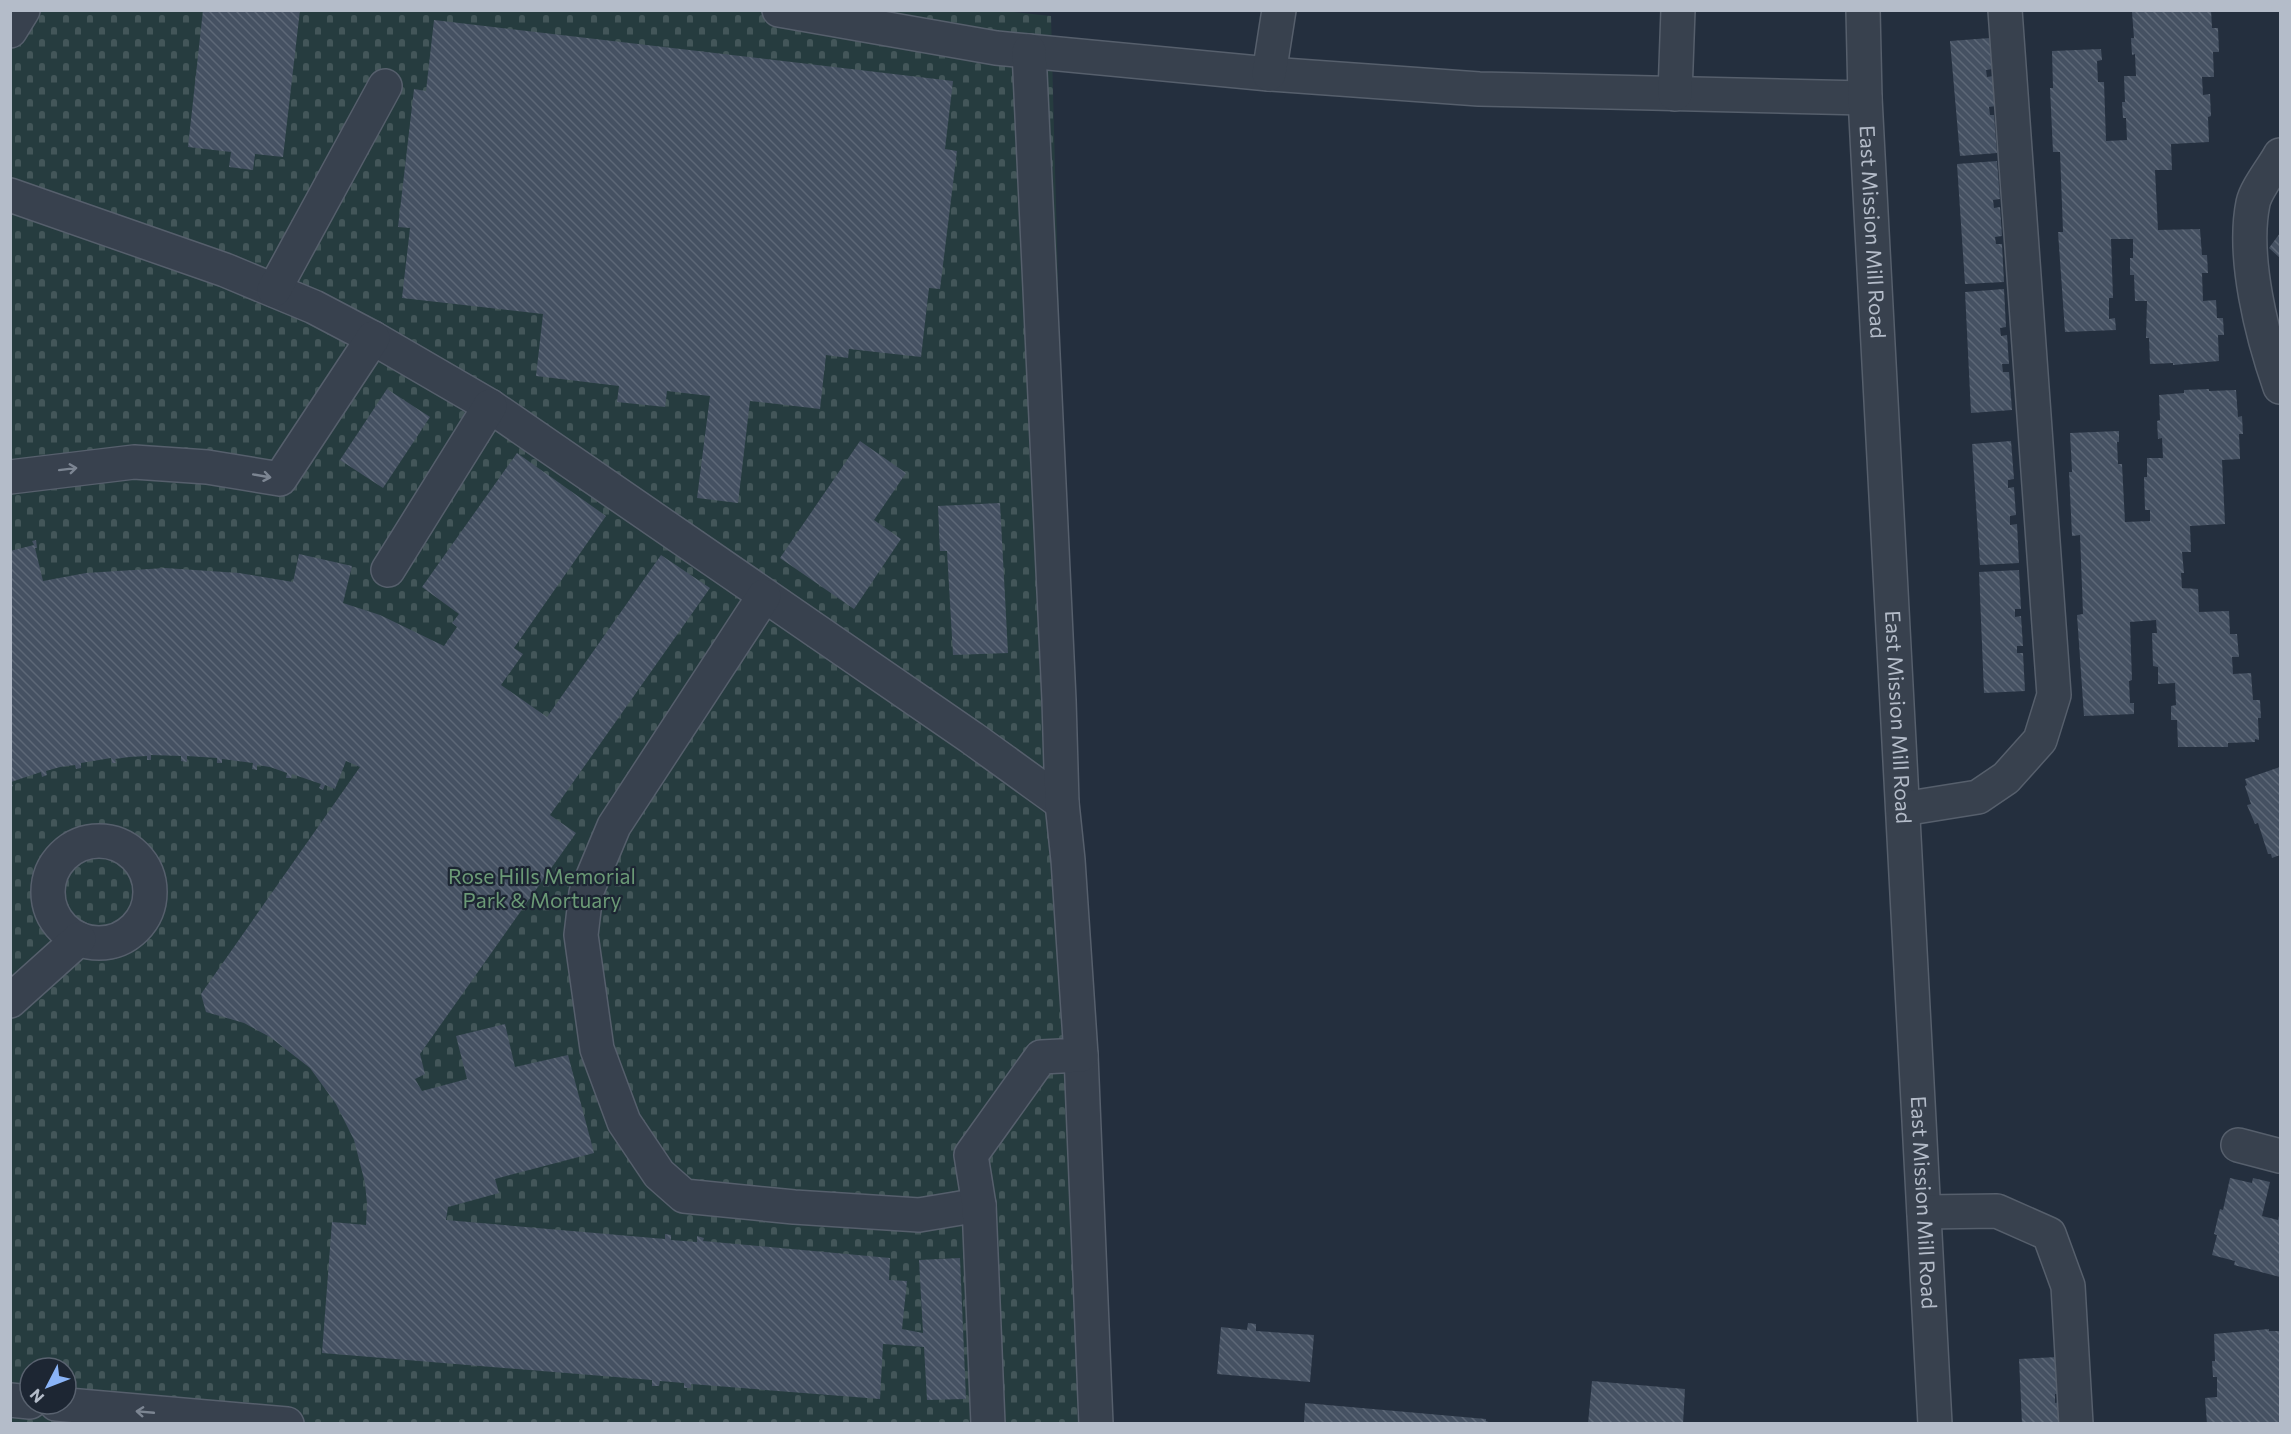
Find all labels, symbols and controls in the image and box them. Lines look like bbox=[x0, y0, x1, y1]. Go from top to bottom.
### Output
street label: East Mission Mill Road bbox=[1855, 124, 1892, 339]
one-way arrow bbox=[58, 463, 78, 474]
one-way arrow bbox=[252, 471, 271, 482]
street label: East Mission Mill Road bbox=[1881, 610, 1917, 824]
park label: Rose Hills Memorial Park & Mortuary bbox=[448, 863, 636, 912]
street label: East Mission Mill Road bbox=[1907, 1095, 1943, 1310]
north arrow bbox=[18, 1356, 78, 1416]
text: N bbox=[25, 1386, 48, 1407]
one-way arrow bbox=[136, 1406, 156, 1417]

